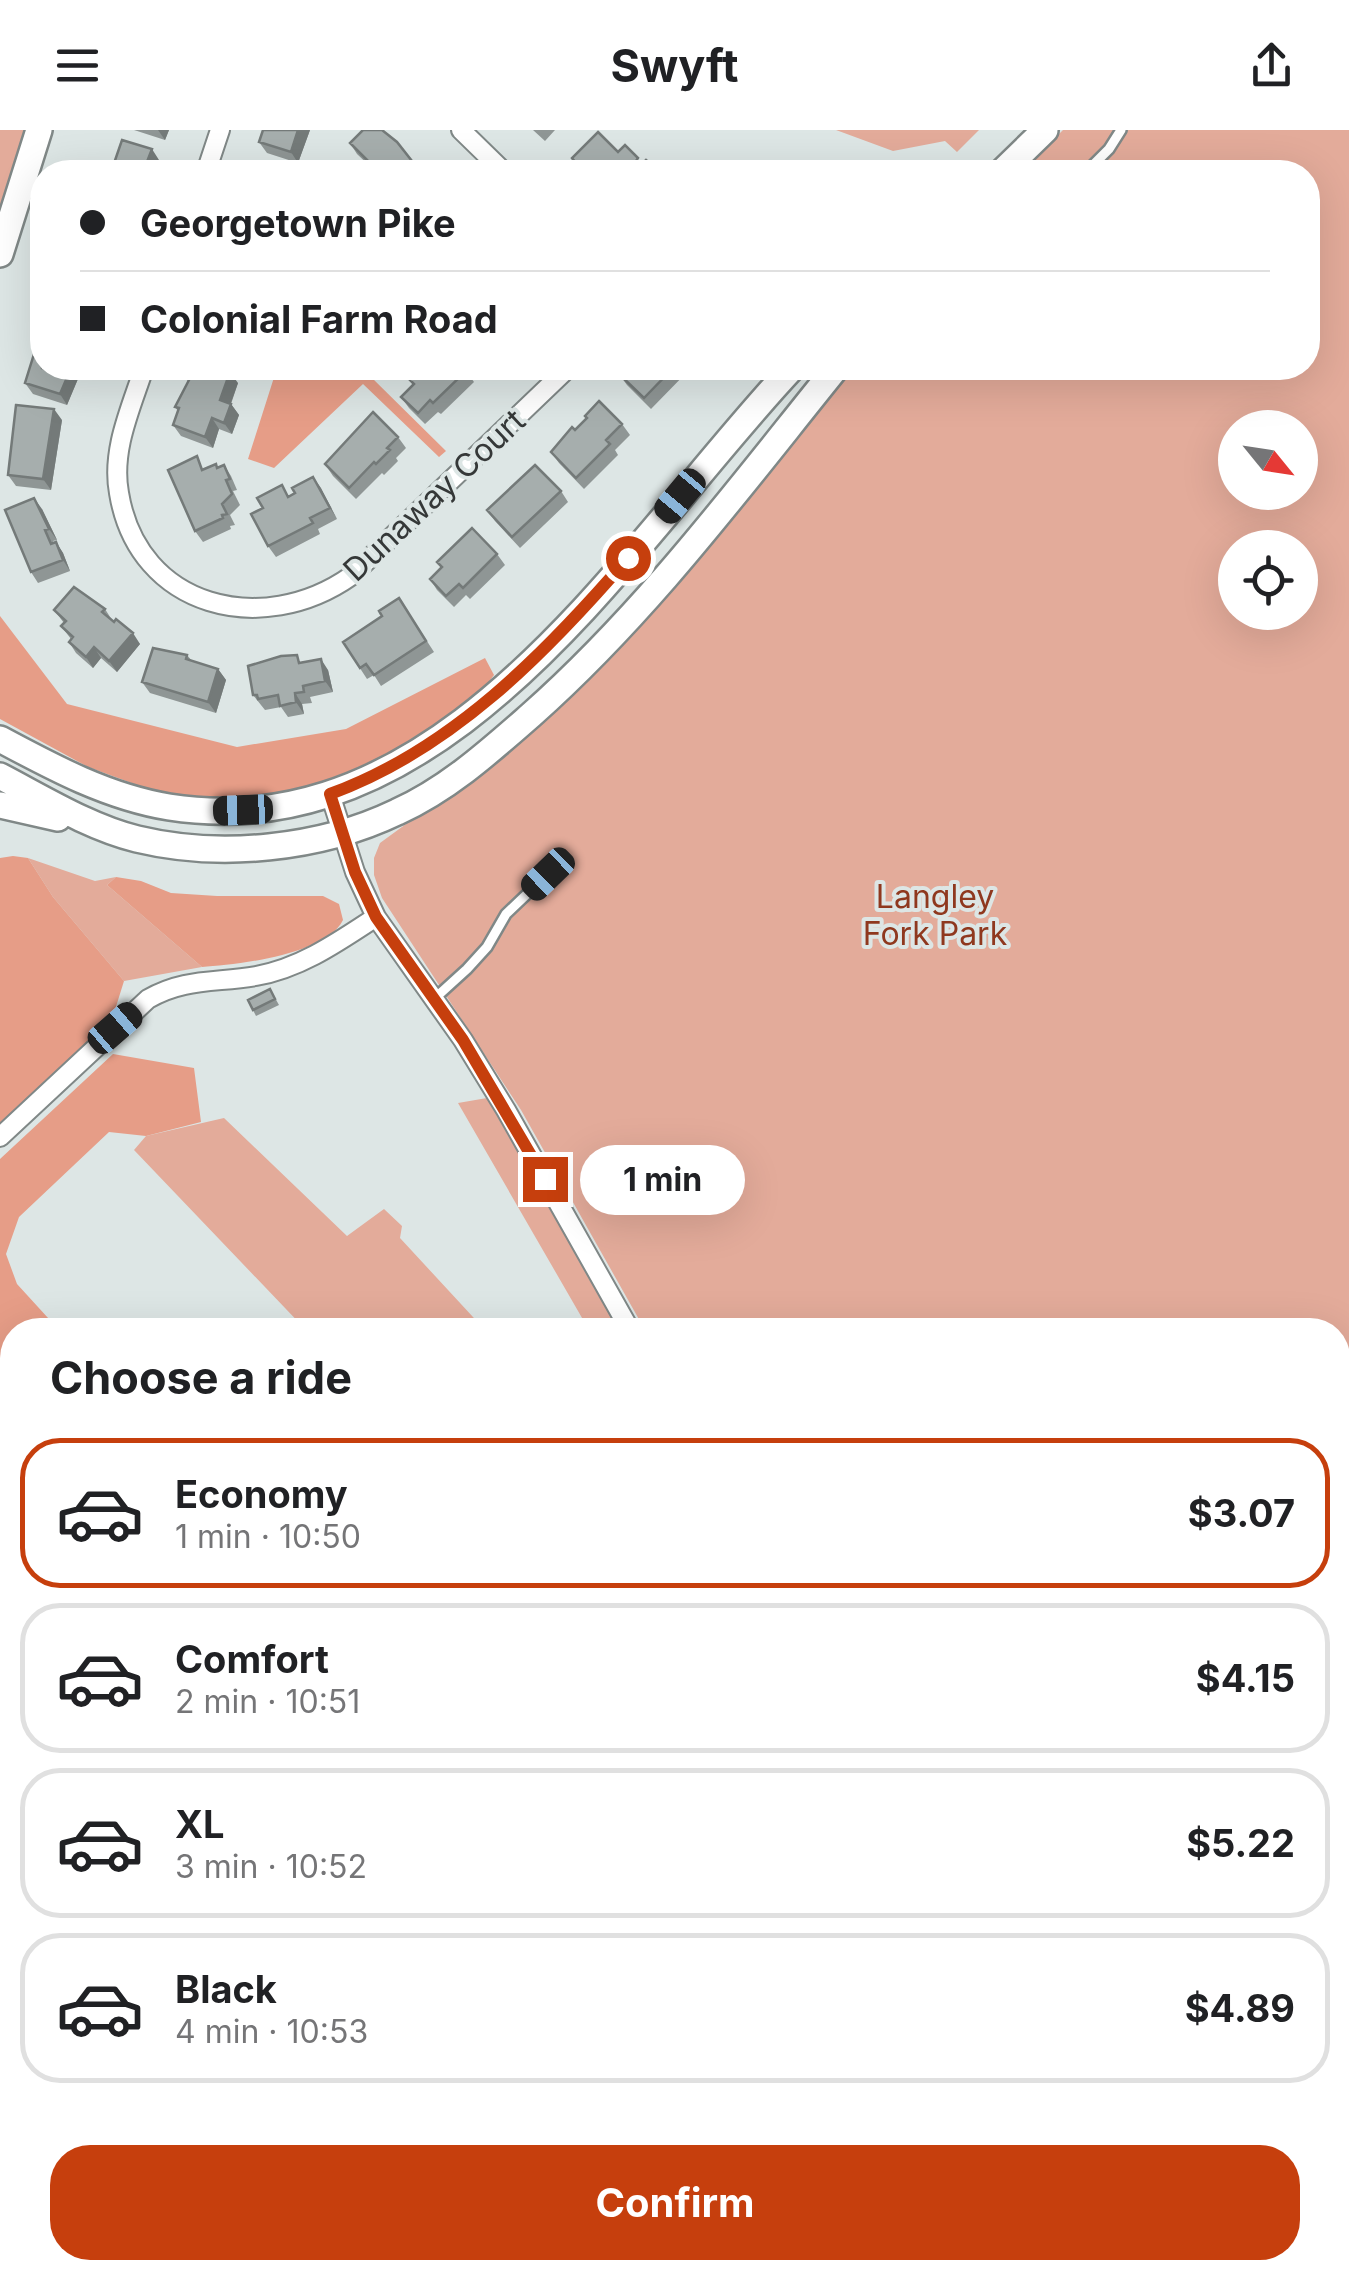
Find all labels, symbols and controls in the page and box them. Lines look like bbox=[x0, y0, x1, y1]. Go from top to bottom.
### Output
icon: menu bbox=[50, 38, 105, 93]
text: Swyft bbox=[610, 38, 739, 93]
icon: share bbox=[1244, 38, 1299, 93]
text: Georgetown Pike bbox=[140, 200, 456, 246]
text: Colonial Farm Road bbox=[140, 296, 498, 342]
street label: Dunaway Court bbox=[335, 401, 533, 589]
north arrow bbox=[1218, 410, 1318, 510]
map controls bbox=[1218, 410, 1318, 630]
car bbox=[649, 463, 711, 529]
button: locate bbox=[1218, 530, 1318, 630]
route start bbox=[606, 536, 651, 581]
car bbox=[212, 794, 274, 826]
car bbox=[516, 842, 580, 906]
park label: Langley Fork Park bbox=[863, 877, 1008, 953]
car bbox=[83, 997, 147, 1059]
callout: 1 min bbox=[580, 1144, 745, 1214]
route end bbox=[523, 1157, 568, 1202]
text: 1 min bbox=[623, 1160, 702, 1199]
text: Choose a ride bbox=[50, 1350, 352, 1405]
icon: car bbox=[55, 1468, 145, 1558]
text: Economy bbox=[175, 1471, 348, 1517]
text: $3.07 bbox=[1188, 1490, 1295, 1536]
text: 1 min · 10:50 bbox=[175, 1517, 361, 1556]
icon: car bbox=[55, 1633, 145, 1723]
text: Comfort bbox=[175, 1636, 329, 1682]
text: $4.15 bbox=[1196, 1655, 1295, 1701]
text: 2 min · 10:51 bbox=[175, 1682, 360, 1721]
icon: car bbox=[55, 1798, 145, 1888]
text: XL bbox=[175, 1801, 225, 1847]
text: $5.22 bbox=[1186, 1820, 1295, 1866]
text: 3 min · 10:52 bbox=[175, 1847, 367, 1886]
icon: car bbox=[55, 1963, 145, 2053]
text: Black bbox=[175, 1966, 277, 2012]
text: $4.89 bbox=[1185, 1985, 1295, 2031]
text: 4 min · 10:53 bbox=[175, 2012, 368, 2051]
button: Confirm bbox=[50, 2145, 1300, 2260]

